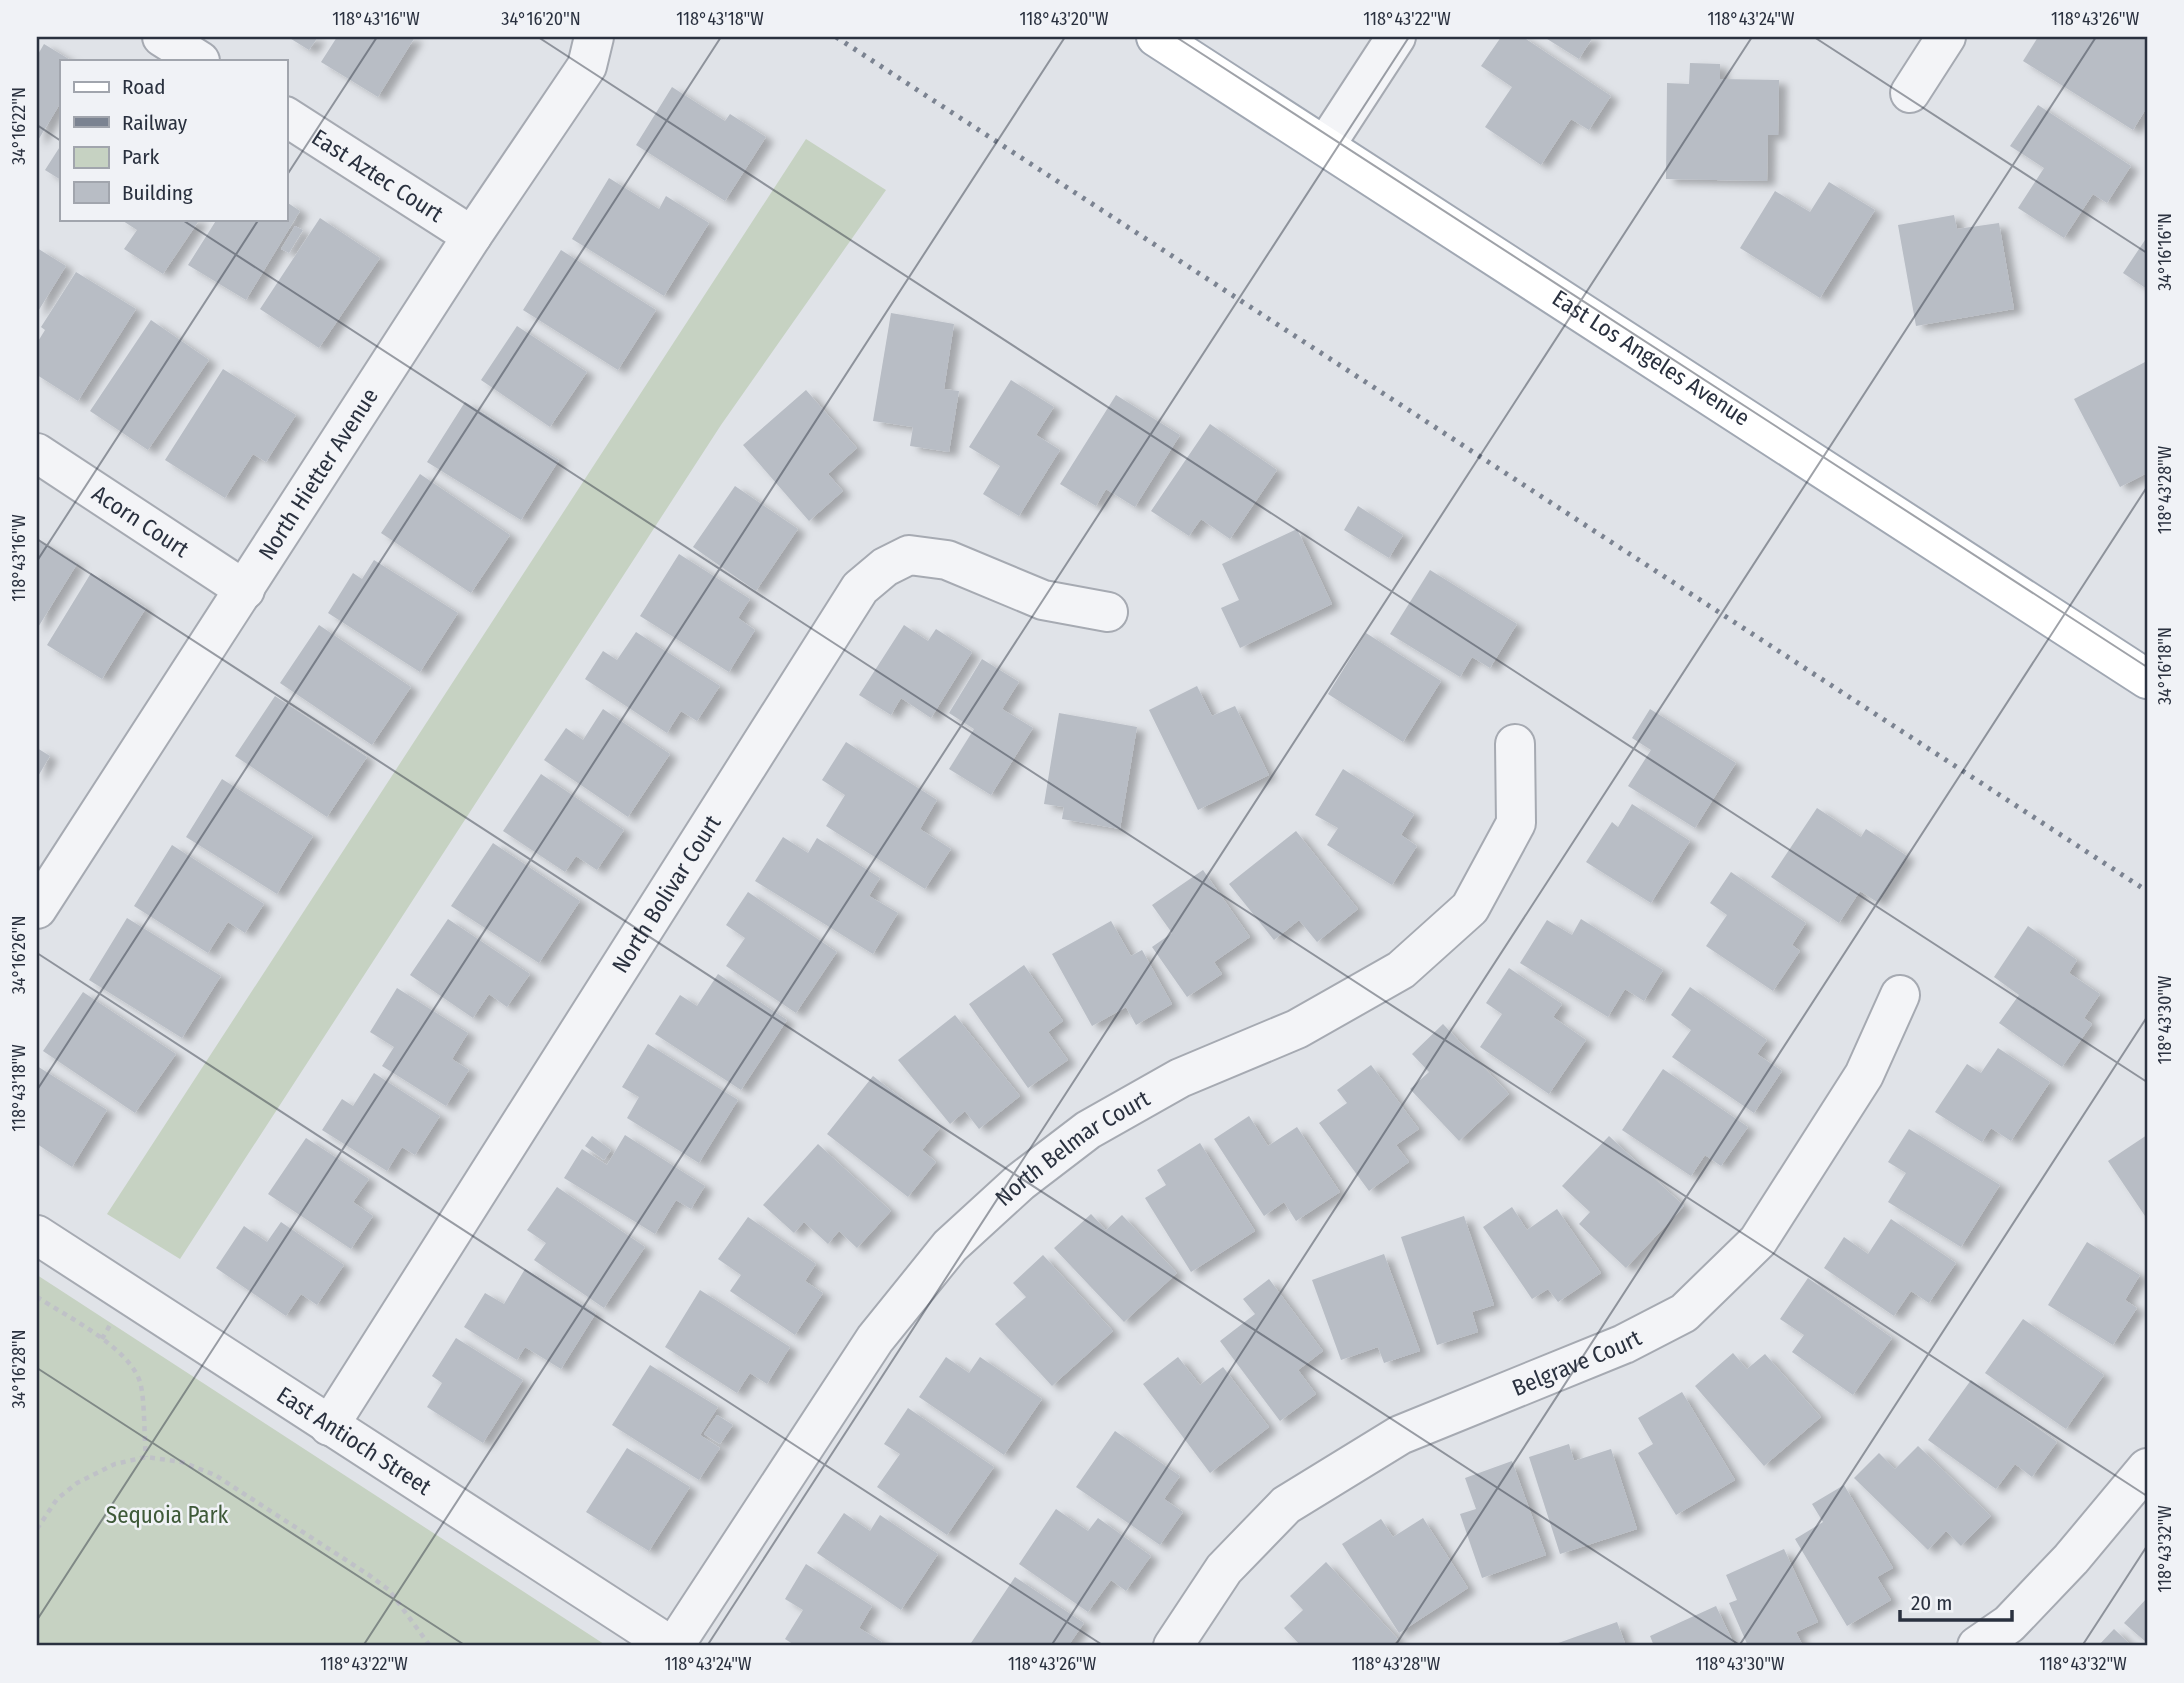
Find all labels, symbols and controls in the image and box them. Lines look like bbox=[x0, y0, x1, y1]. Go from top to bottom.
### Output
text: 118°43'16"W bbox=[332, 8, 420, 30]
text: 34°16'20"N bbox=[501, 8, 581, 30]
text: 118°43'18"W bbox=[676, 8, 764, 30]
text: 118°43'20"W bbox=[1020, 8, 1109, 30]
text: 118°43'22"W bbox=[1363, 8, 1451, 30]
text: 118°43'24"W bbox=[1707, 8, 1795, 30]
text: 118°43'26"W bbox=[2051, 8, 2140, 30]
legend bbox=[60, 60, 287, 220]
text: Road bbox=[122, 74, 166, 100]
text: 34°16'22"N bbox=[8, 87, 30, 165]
text: Railway bbox=[122, 110, 188, 136]
street label: East Aztec Court bbox=[307, 123, 449, 228]
text: Park bbox=[122, 144, 160, 170]
text: Building bbox=[122, 180, 193, 206]
text: 34°16'16"N bbox=[2154, 213, 2176, 291]
street label: East Los Angeles Avenue bbox=[1547, 284, 1755, 432]
street label: North Hietter Avenue bbox=[252, 383, 384, 565]
text: 118°43'28"W bbox=[2154, 445, 2176, 534]
street label: Acorn Court bbox=[87, 479, 195, 563]
text: 118°43'16"W bbox=[8, 514, 30, 602]
text: 34°16'18"N bbox=[2154, 627, 2176, 705]
street label: North Bolivar Court bbox=[606, 809, 727, 978]
text: 34°16'26"N bbox=[8, 916, 30, 994]
text: 118°43'30"W bbox=[2154, 975, 2176, 1065]
text: 118°43'18"W bbox=[8, 1044, 30, 1132]
street label: North Belmar Court bbox=[989, 1084, 1155, 1212]
street label: Belgrave Court bbox=[1508, 1323, 1646, 1402]
text: 34°16'28"N bbox=[8, 1330, 30, 1408]
street label: East Antioch Street bbox=[272, 1380, 437, 1501]
park label: Sequoia Park bbox=[106, 1501, 229, 1529]
text: 118°43'32"W bbox=[2154, 1505, 2176, 1593]
scale bar bbox=[1900, 1578, 2012, 1622]
text: 20 m bbox=[1911, 1590, 1952, 1616]
text: 118°43'22"W bbox=[320, 1653, 408, 1675]
text: 118°43'24"W bbox=[664, 1653, 752, 1675]
text: 118°43'26"W bbox=[1008, 1653, 1097, 1675]
text: 118°43'28"W bbox=[1352, 1653, 1441, 1675]
text: 118°43'30"W bbox=[1695, 1653, 1785, 1675]
text: 118°43'32"W bbox=[2039, 1653, 2127, 1675]

